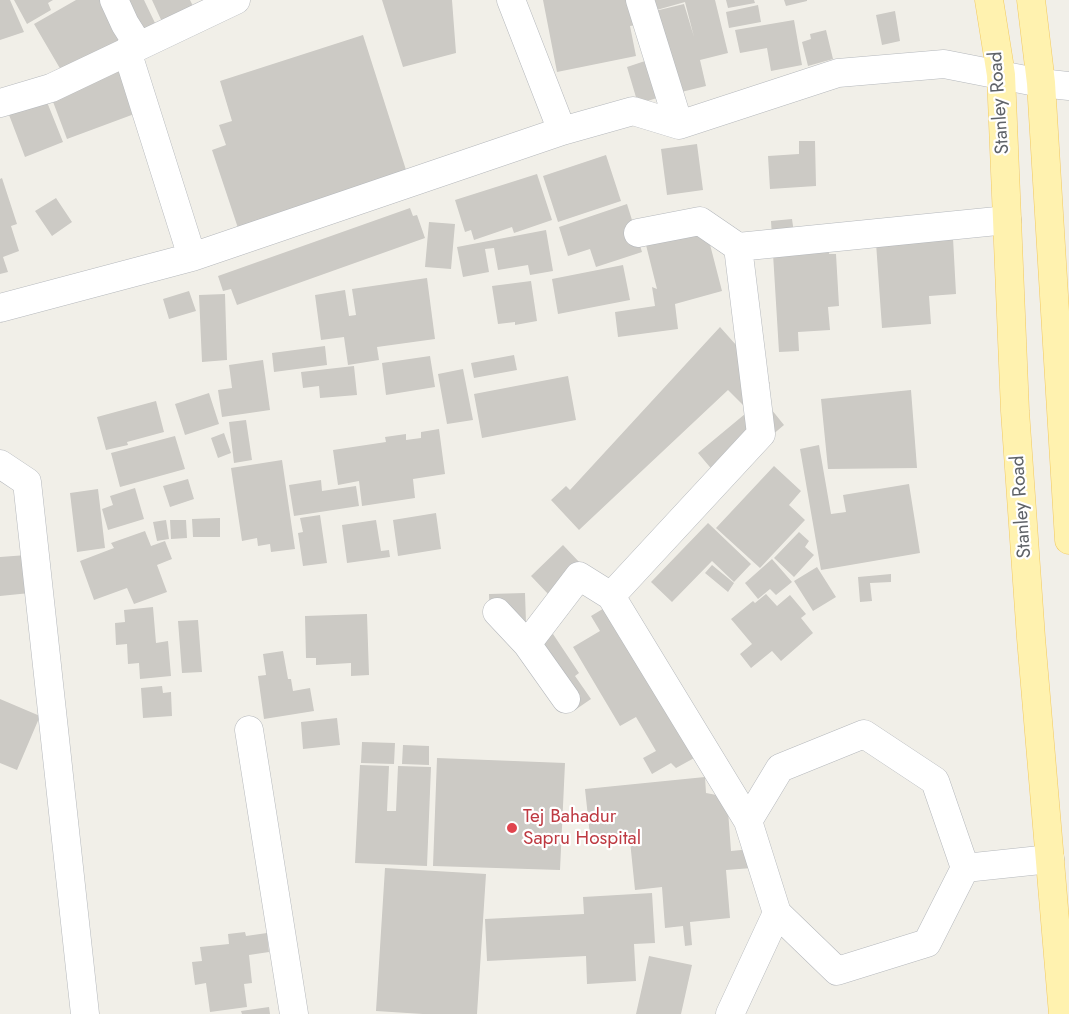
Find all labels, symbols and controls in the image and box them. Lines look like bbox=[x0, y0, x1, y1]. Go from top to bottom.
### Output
street label: Stanley Road bbox=[985, 51, 1015, 155]
street label: Stanley Road bbox=[1007, 455, 1037, 559]
place label: Tej Bahadur Sapru Hospital bbox=[523, 806, 641, 850]
marker: Tej Bahadur Sapru Hospital bbox=[505, 821, 519, 835]

